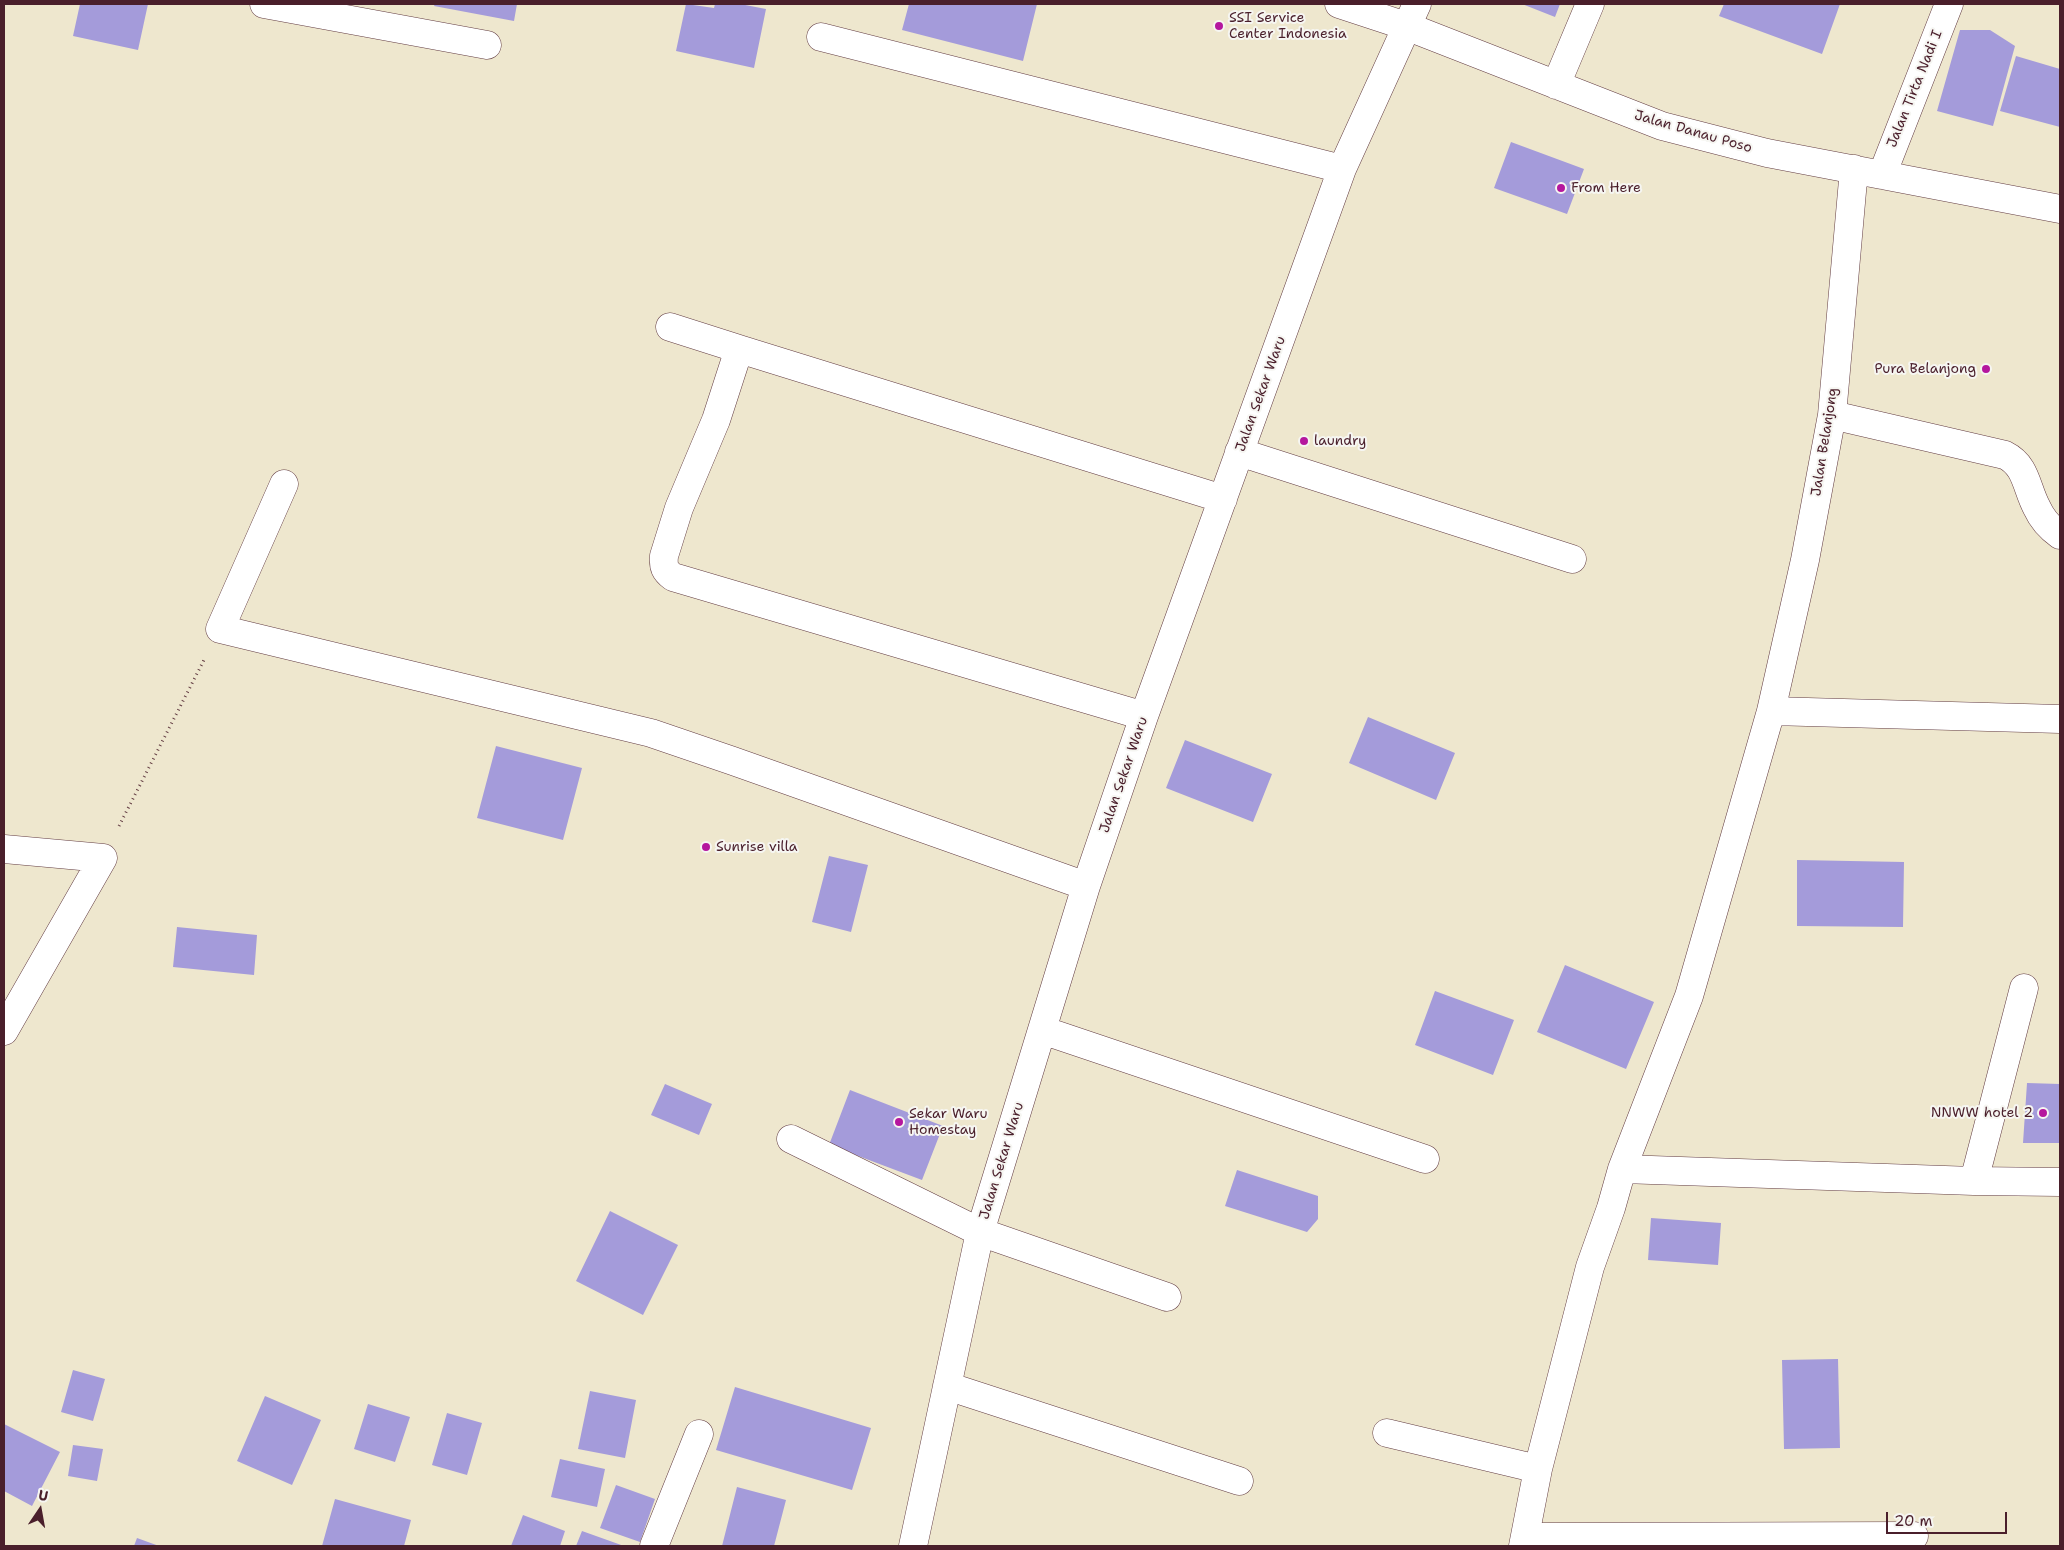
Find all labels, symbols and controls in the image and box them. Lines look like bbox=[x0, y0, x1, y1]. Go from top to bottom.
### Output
place label: SSI Service Center Indonesia bbox=[1229, 10, 1347, 42]
marker: SSI Service Center Indonesia bbox=[1213, 20, 1225, 32]
street label: Jalan Tirta Nadi I bbox=[1884, 28, 1946, 150]
street label: Jalan Danau Poso bbox=[1632, 107, 1754, 157]
place label: From Here bbox=[1571, 180, 1641, 196]
marker: From Here bbox=[1555, 182, 1567, 194]
street label: Jalan Sekar Waru bbox=[1232, 334, 1290, 454]
place label: Pura Belanjong bbox=[1874, 361, 1976, 377]
marker: Pura Belanjong bbox=[1980, 363, 1992, 375]
street label: Jalan Belanjong bbox=[1808, 387, 1842, 497]
place label: laundry bbox=[1314, 433, 1366, 449]
marker: laundry bbox=[1298, 435, 1310, 447]
street label: Jalan Sekar Waru bbox=[1096, 715, 1152, 835]
place label: Sunrise villa bbox=[716, 839, 798, 855]
marker: Sunrise villa bbox=[700, 841, 712, 853]
street label: Jalan Sekar Waru bbox=[976, 1100, 1028, 1222]
place label: NNWW hotel 2 bbox=[1931, 1105, 2033, 1121]
place label: Sekar Waru Homestay bbox=[909, 1106, 988, 1138]
marker: NNWW hotel 2 bbox=[2037, 1107, 2049, 1119]
marker: Sekar Waru Homestay bbox=[893, 1116, 905, 1128]
north arrow bbox=[15, 1485, 65, 1535]
text: U bbox=[37, 1486, 50, 1505]
scale bar bbox=[1889, 1502, 2010, 1534]
text: 20 m bbox=[1894, 1511, 1933, 1531]

